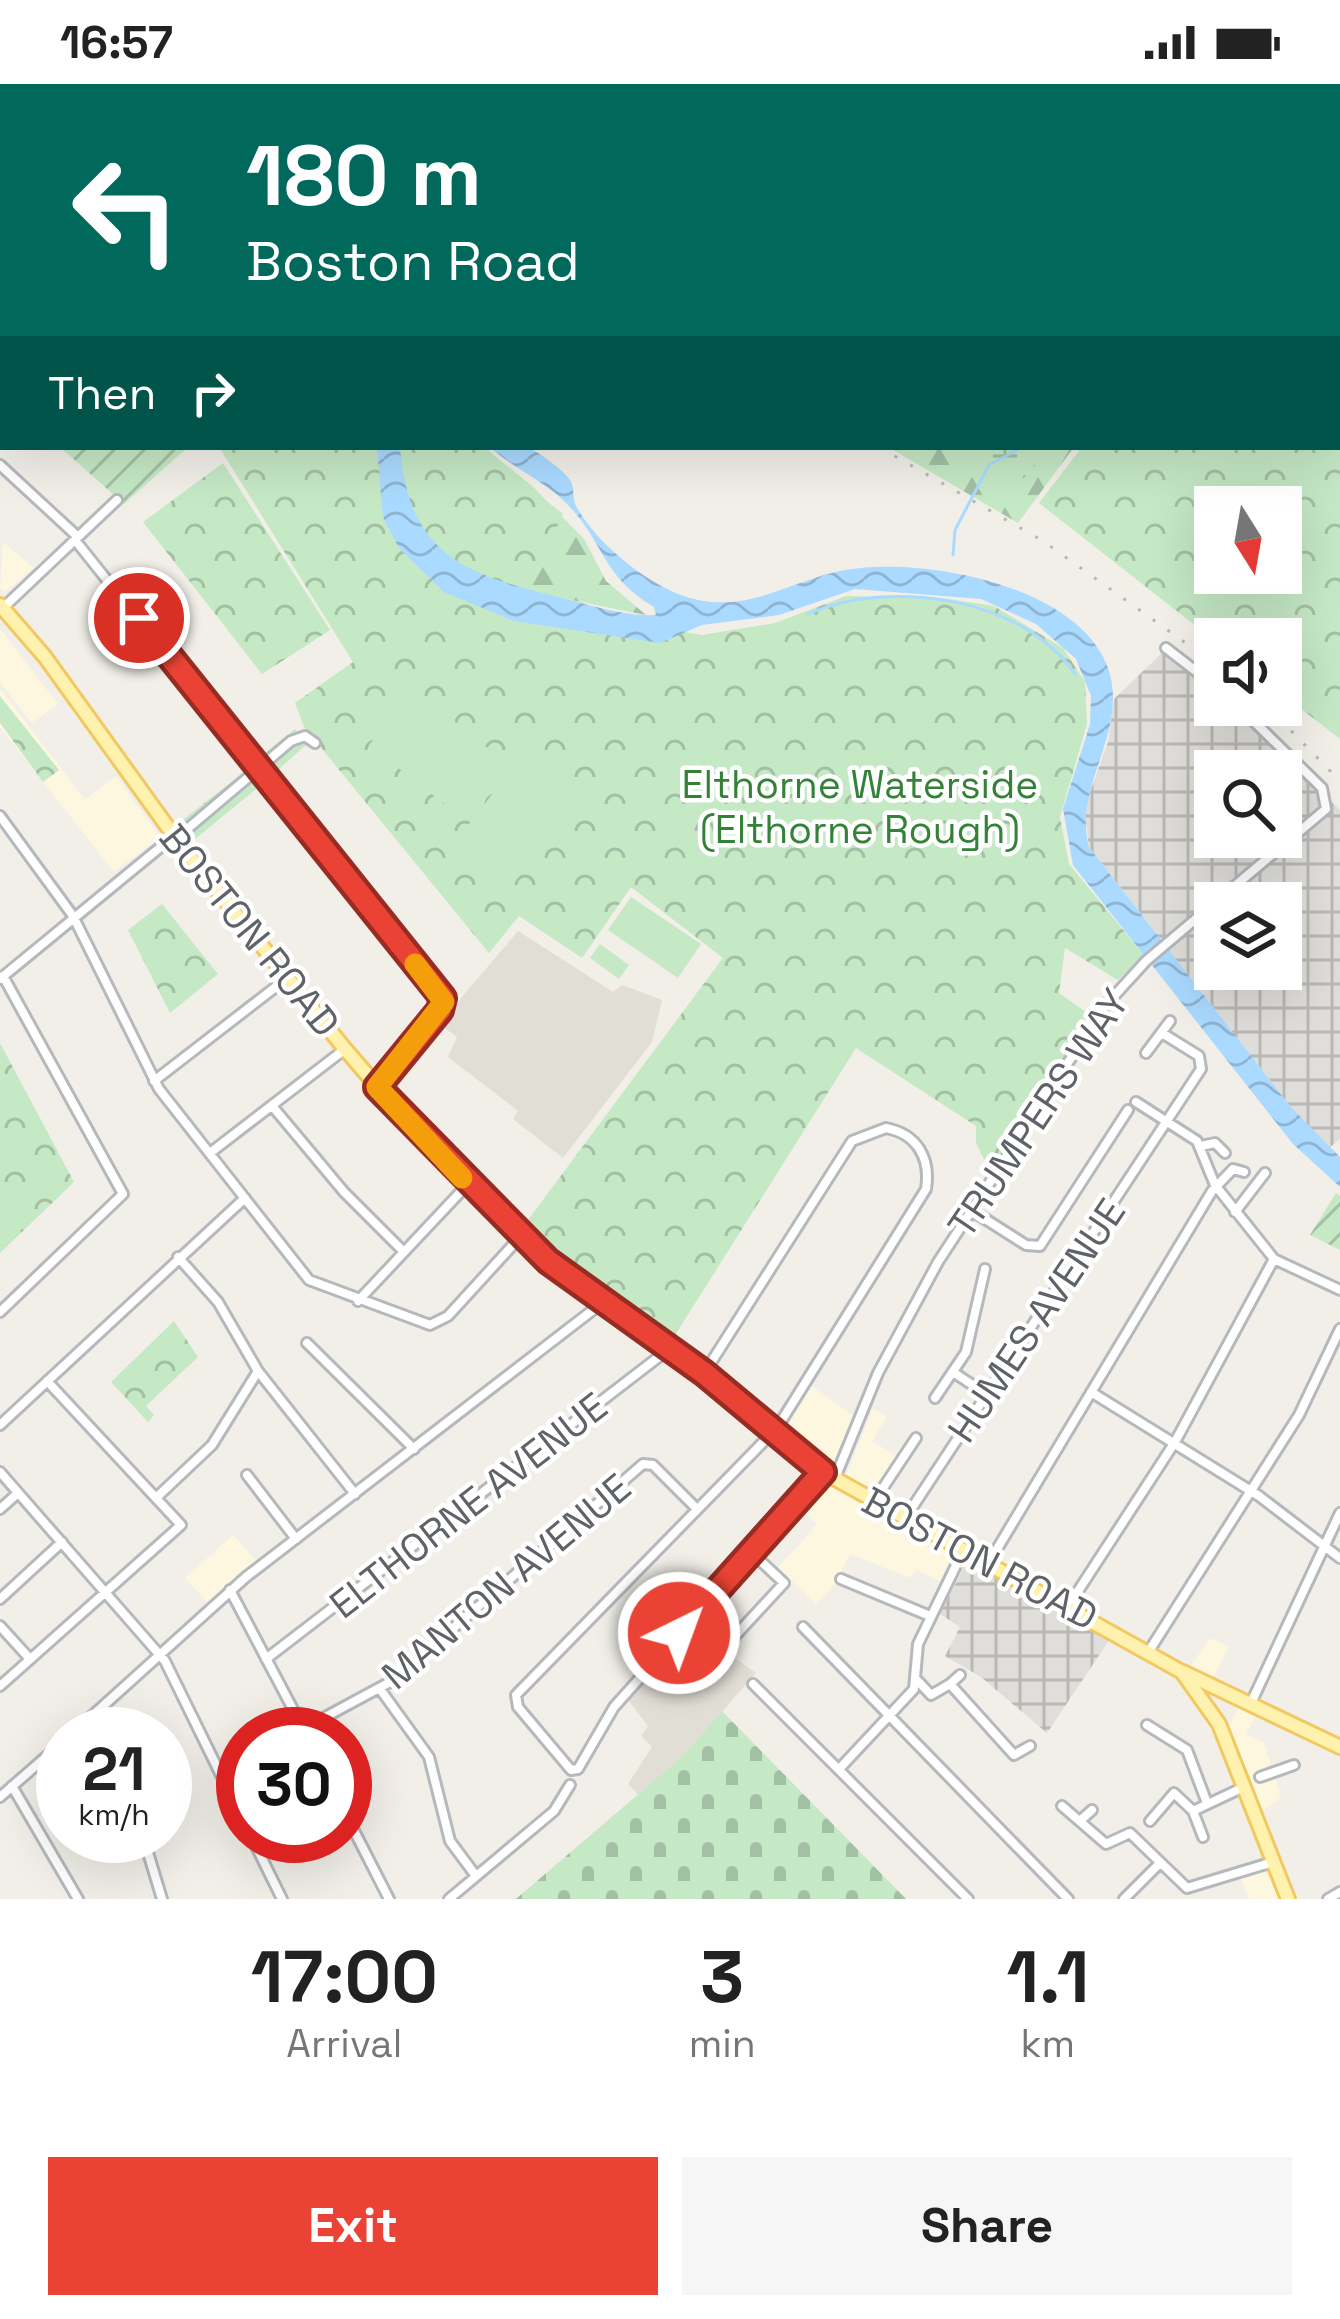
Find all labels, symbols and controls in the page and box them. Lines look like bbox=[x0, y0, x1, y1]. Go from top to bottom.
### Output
text: 16:57 bbox=[60, 14, 173, 71]
text: 180 m bbox=[246, 122, 482, 230]
icon: left bbox=[48, 132, 204, 288]
text: Boston Road bbox=[246, 227, 580, 296]
icon: right bbox=[180, 360, 246, 426]
text: Then bbox=[48, 365, 156, 422]
north arrow bbox=[1194, 486, 1302, 594]
map controls bbox=[1194, 486, 1302, 990]
pin bbox=[88, 567, 190, 669]
icon: arrive bbox=[106, 585, 172, 651]
button: sound bbox=[1194, 618, 1302, 726]
button: search bbox=[1194, 750, 1302, 858]
park label: Elthorne Waterside (Elthorne Rough) bbox=[682, 760, 1038, 854]
street label: BOSTON ROAD bbox=[149, 814, 350, 1046]
button: layers bbox=[1194, 882, 1302, 990]
street label: TRUMPERS WAY bbox=[937, 979, 1140, 1247]
street label: HUMES AVENUE bbox=[937, 1189, 1136, 1451]
street label: ELTHORNE AVENUE bbox=[320, 1382, 617, 1629]
street label: MANTON AVENUE bbox=[372, 1463, 641, 1700]
street label: BOSTON ROAD bbox=[854, 1476, 1106, 1641]
position arrow bbox=[616, 1570, 742, 1696]
speed limit sign: 30 bbox=[216, 1707, 372, 1863]
text: 21 bbox=[83, 1731, 145, 1808]
text: km/h bbox=[78, 1795, 150, 1834]
text: 17:00 bbox=[251, 1931, 438, 2023]
text: 3 bbox=[700, 1931, 744, 2023]
text: 1.1 bbox=[1006, 1931, 1089, 2023]
text: Arrival bbox=[286, 2019, 402, 2068]
text: min bbox=[689, 2019, 756, 2068]
text: km bbox=[1021, 2019, 1075, 2068]
button: Exit bbox=[48, 2157, 658, 2295]
button: Share bbox=[682, 2157, 1292, 2295]

